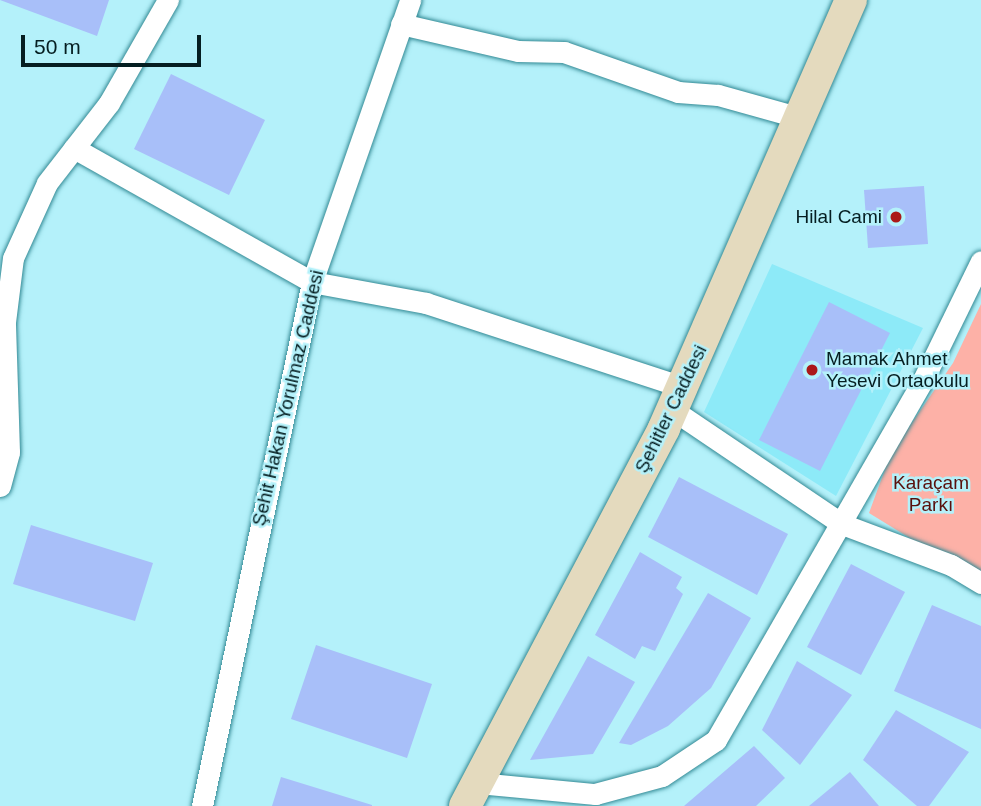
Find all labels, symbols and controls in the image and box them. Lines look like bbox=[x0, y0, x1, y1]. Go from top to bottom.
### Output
scale bar bbox=[24, 21, 205, 65]
text: 50 m bbox=[34, 35, 81, 58]
place label: Hilal Cami bbox=[795, 206, 882, 228]
marker: Hilal Cami bbox=[888, 209, 904, 225]
street label: Şehit Hakan Yorulmaz Caddesi bbox=[247, 268, 329, 528]
street label: Şehitler Caddesi bbox=[630, 341, 712, 477]
place label: Mamak Ahmet Yesevi Ortaokulu bbox=[826, 348, 969, 392]
marker: Mamak Ahmet Yesevi Ortaokulu bbox=[804, 362, 820, 378]
park label: Karaçam Parkı bbox=[893, 472, 969, 516]

